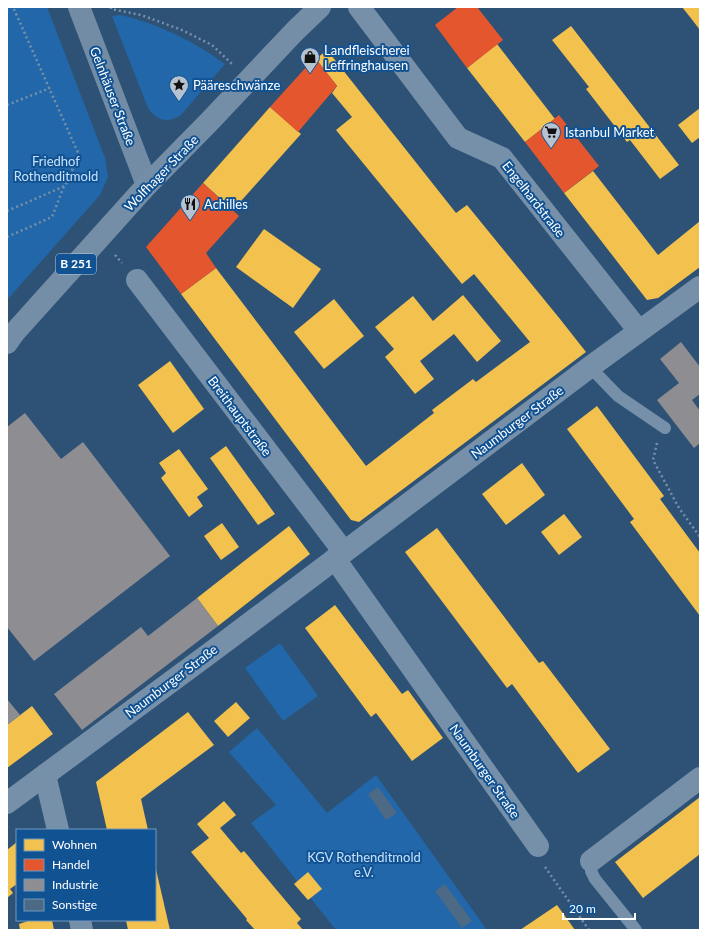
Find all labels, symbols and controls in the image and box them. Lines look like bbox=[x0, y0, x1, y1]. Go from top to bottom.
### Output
place label: Landfleischerei Leffringhausen bbox=[324, 42, 410, 73]
street label: Gelnhäuser Straße bbox=[87, 44, 139, 148]
shop icon: Landfleischerei Leffringhausen bbox=[299, 46, 321, 74]
place icon: Pääreschwänze bbox=[168, 74, 190, 102]
place label: Pääreschwänze bbox=[193, 77, 281, 93]
supermarket icon: Istanbul Market bbox=[540, 121, 562, 149]
place label: Istanbul Market bbox=[565, 124, 654, 140]
street label: Wolfhager Straße bbox=[121, 131, 201, 214]
park label: Friedhof Rothenditmold bbox=[14, 153, 98, 184]
street label: Engelhardstraße bbox=[499, 158, 569, 240]
restaurant icon: Achilles bbox=[179, 193, 201, 221]
place label: Achilles bbox=[204, 196, 248, 212]
road number: B 251 bbox=[56, 254, 96, 274]
street label: Breithauptstraße bbox=[205, 373, 275, 459]
street label: Naumburger Straße bbox=[468, 382, 566, 462]
street label: Naumburger Straße bbox=[122, 641, 220, 721]
street label: Naumburger Straße bbox=[446, 721, 524, 821]
legend bbox=[16, 829, 156, 921]
text: Wohnen bbox=[52, 837, 97, 852]
park label: KGV Rothenditmold e.V. bbox=[307, 849, 421, 880]
text: Handel bbox=[52, 857, 90, 872]
text: Industrie bbox=[52, 877, 98, 892]
scale bar bbox=[563, 895, 635, 921]
text: Sonstige bbox=[52, 897, 97, 912]
text: 20 m bbox=[569, 901, 596, 916]

